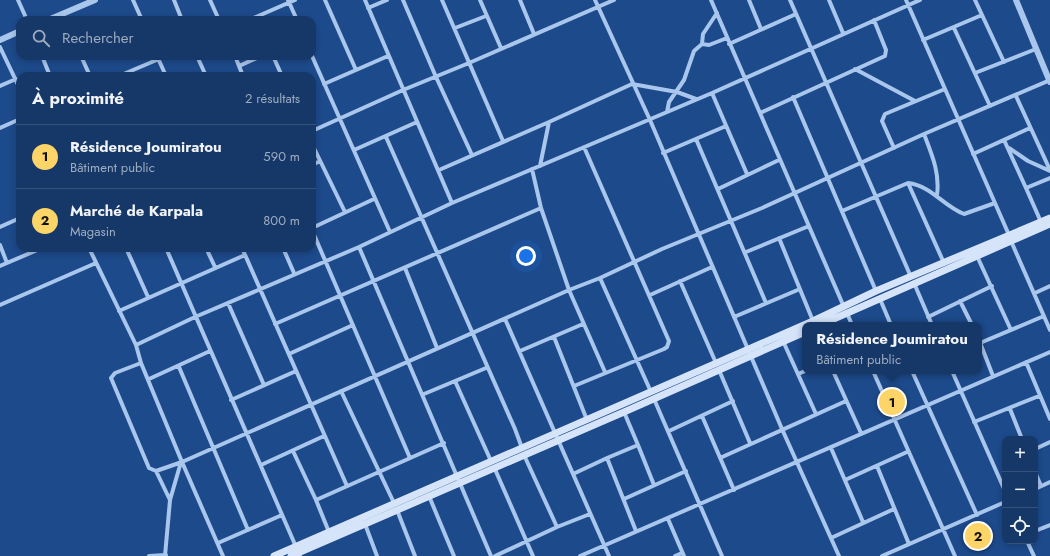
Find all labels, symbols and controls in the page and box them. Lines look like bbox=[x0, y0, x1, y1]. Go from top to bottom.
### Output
search box bbox=[16, 16, 316, 60]
icon: search bbox=[30, 27, 52, 49]
text: Rechercher bbox=[62, 27, 134, 49]
text: À proximité bbox=[32, 86, 124, 110]
text: 2 résultats bbox=[245, 89, 300, 108]
text: Résidence Joumiratou bbox=[70, 136, 222, 158]
text: 1 bbox=[42, 147, 48, 166]
text: 590 m bbox=[263, 147, 300, 166]
text: Bâtiment public bbox=[70, 158, 155, 177]
text: Marché de Karpala bbox=[70, 200, 203, 222]
text: 2 bbox=[41, 211, 49, 230]
text: 800 m bbox=[263, 211, 300, 230]
text: Magasin bbox=[70, 222, 116, 241]
your location bbox=[516, 246, 536, 266]
popup bbox=[802, 322, 982, 374]
text: Résidence Joumiratou bbox=[816, 328, 968, 350]
text: Bâtiment public bbox=[816, 350, 901, 369]
pin: 1 bbox=[879, 387, 905, 417]
map controls bbox=[1002, 436, 1038, 544]
button: + bbox=[1002, 436, 1038, 472]
button: − bbox=[1002, 472, 1038, 508]
button: locate bbox=[1002, 508, 1038, 544]
pin: 2 bbox=[965, 521, 991, 551]

